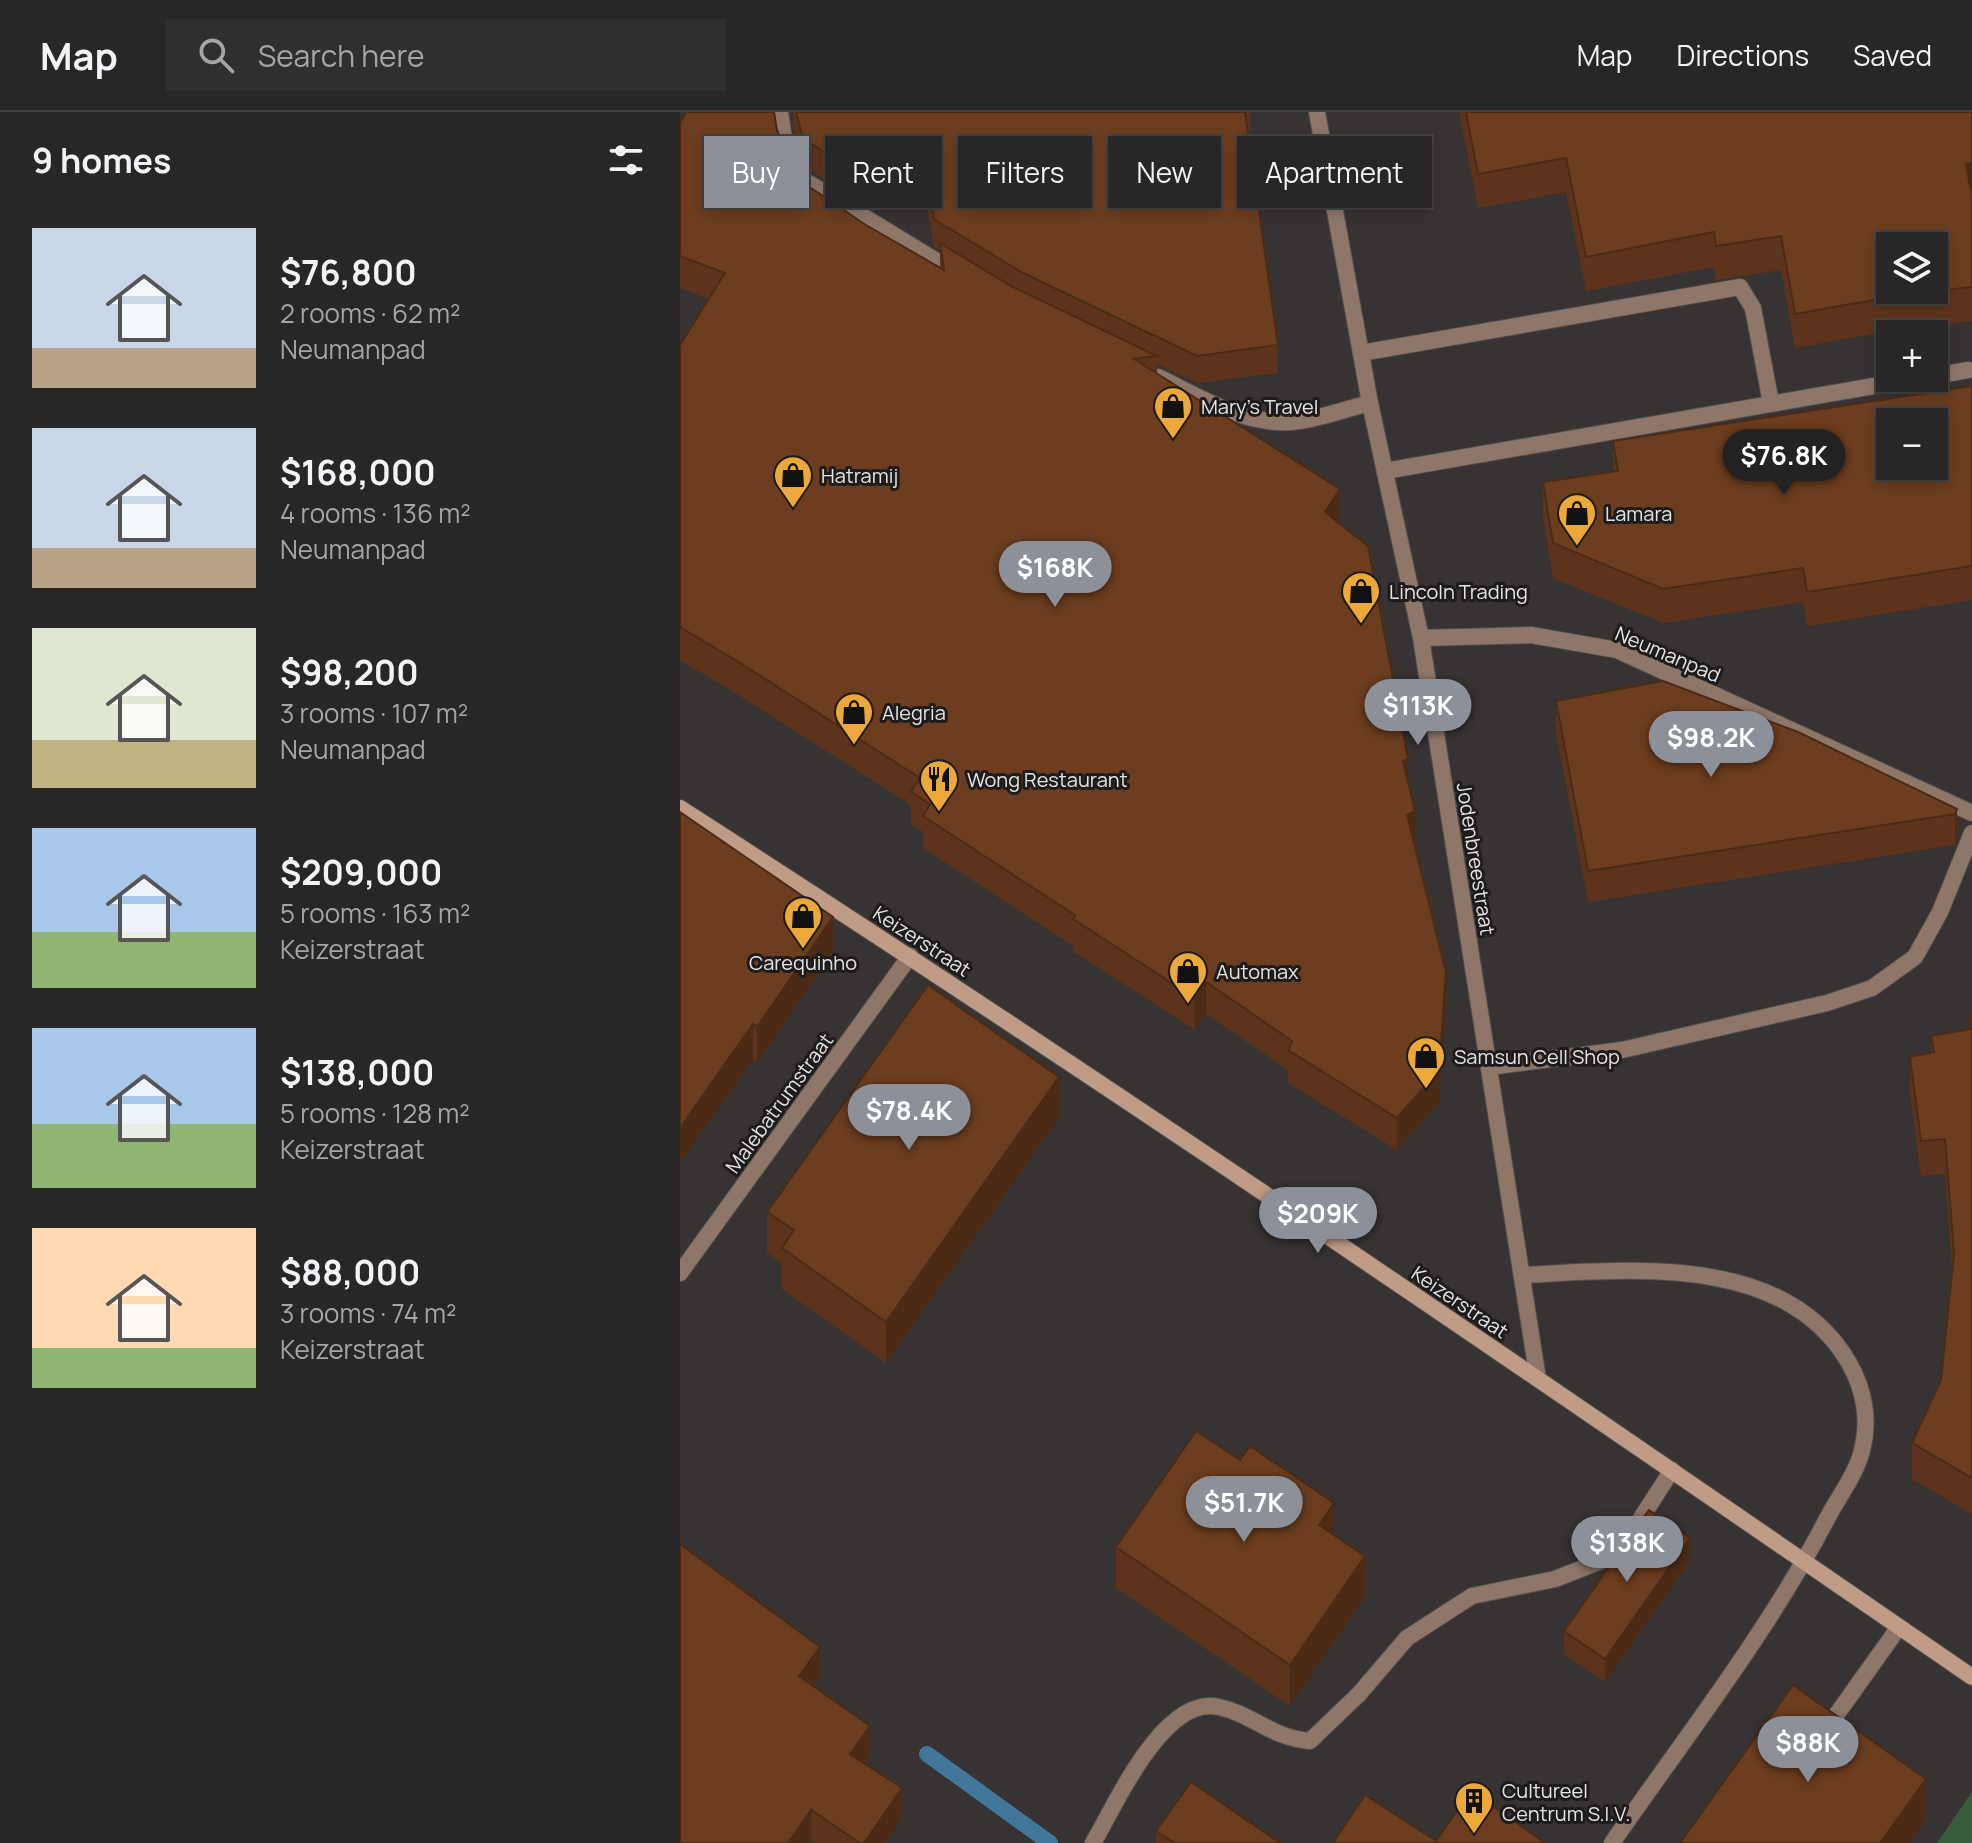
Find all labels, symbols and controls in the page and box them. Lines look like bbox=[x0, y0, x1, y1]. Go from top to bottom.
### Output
search box bbox=[166, 19, 726, 91]
text: Map bbox=[40, 29, 118, 81]
icon: search bbox=[194, 33, 238, 77]
text: Search here bbox=[258, 35, 425, 76]
text: Map bbox=[1577, 36, 1632, 74]
text: Directions bbox=[1676, 36, 1809, 74]
text: Saved bbox=[1853, 36, 1932, 74]
chip: Buy bbox=[704, 136, 809, 208]
chip: Rent bbox=[825, 136, 942, 208]
chip: Filters bbox=[958, 136, 1092, 208]
chip: New bbox=[1108, 136, 1221, 208]
chip: Apartment bbox=[1237, 136, 1432, 208]
text: 9 homes bbox=[32, 137, 171, 183]
icon: filters bbox=[604, 138, 648, 182]
map controls bbox=[1876, 232, 1948, 480]
button: layers bbox=[1876, 232, 1948, 304]
text: $76,800 bbox=[280, 249, 417, 295]
icon: home bbox=[96, 260, 192, 356]
text: 2 rooms · 62 m² bbox=[280, 295, 460, 331]
button: + bbox=[1876, 320, 1948, 392]
text: Neumanpad bbox=[280, 331, 426, 367]
shop icon: Mary's Travel bbox=[1152, 385, 1194, 440]
place label: Mary's Travel bbox=[1201, 393, 1318, 420]
button: − bbox=[1876, 408, 1948, 480]
pin: $76.8K bbox=[1719, 429, 1849, 497]
text: $76.8K bbox=[1741, 437, 1828, 473]
text: $168,000 bbox=[280, 449, 436, 495]
shop icon: Hatramij bbox=[772, 454, 814, 509]
icon: home bbox=[96, 460, 192, 556]
place label: Hatramij bbox=[821, 462, 898, 489]
shop icon: Lamara bbox=[1556, 492, 1598, 547]
text: 4 rooms · 136 m² bbox=[280, 495, 471, 531]
place label: Lamara bbox=[1605, 500, 1672, 527]
text: Neumanpad bbox=[280, 531, 426, 567]
pin: $168K bbox=[999, 541, 1111, 609]
text: $168K bbox=[1017, 549, 1093, 585]
shop icon: Lincoln Trading bbox=[1340, 570, 1382, 625]
place label: Lincoln Trading bbox=[1389, 578, 1528, 605]
street label: Neumanpad bbox=[1611, 620, 1725, 688]
text: $98,200 bbox=[280, 649, 419, 695]
icon: home bbox=[96, 660, 192, 756]
pin: $113K bbox=[1362, 679, 1474, 747]
text: $113K bbox=[1382, 687, 1454, 723]
shop icon: Alegria bbox=[833, 691, 875, 746]
text: 3 rooms · 107 m² bbox=[280, 695, 468, 731]
place label: Alegria bbox=[882, 699, 946, 726]
pin: $98.2K bbox=[1646, 711, 1776, 779]
text: $98.2K bbox=[1667, 719, 1755, 755]
text: Neumanpad bbox=[280, 731, 426, 767]
restaurant icon: Wong Restaurant bbox=[918, 758, 960, 813]
place label: Wong Restaurant bbox=[967, 766, 1128, 793]
street label: Jodenbreestraat bbox=[1451, 781, 1501, 937]
text: $209,000 bbox=[280, 849, 442, 895]
icon: home bbox=[96, 860, 192, 956]
text: 5 rooms · 163 m² bbox=[280, 895, 470, 931]
shop icon: Carequinho bbox=[782, 895, 824, 950]
street label: Keizerstraat bbox=[868, 899, 976, 983]
text: Keizerstraat bbox=[280, 931, 425, 967]
place label: Carequinho bbox=[749, 949, 857, 976]
shop icon: Automax bbox=[1167, 950, 1209, 1005]
place label: Automax bbox=[1216, 958, 1299, 985]
street label: Malebatrumstraat bbox=[719, 1028, 839, 1178]
shop icon: Samsun Cell Shop bbox=[1405, 1035, 1447, 1090]
place label: Samsun Cell Shop bbox=[1454, 1043, 1620, 1070]
text: $138,000 bbox=[280, 1049, 434, 1095]
icon: home bbox=[96, 1060, 192, 1156]
pin: $78.4K bbox=[844, 1084, 974, 1152]
text: $78.4K bbox=[866, 1092, 952, 1128]
text: 5 rooms · 128 m² bbox=[280, 1095, 470, 1131]
text: Keizerstraat bbox=[280, 1131, 425, 1167]
pin: $209K bbox=[1262, 1187, 1374, 1255]
text: $209K bbox=[1277, 1195, 1359, 1231]
text: $88,000 bbox=[280, 1249, 420, 1295]
icon: home bbox=[96, 1260, 192, 1356]
street label: Keizerstraat bbox=[1406, 1260, 1514, 1344]
text: 3 rooms · 74 m² bbox=[280, 1295, 456, 1331]
text: Keizerstraat bbox=[280, 1331, 425, 1367]
pin: $51.7K bbox=[1179, 1476, 1309, 1544]
text: $51.7K bbox=[1204, 1484, 1284, 1520]
pin: $138K bbox=[1571, 1516, 1683, 1584]
text: $138K bbox=[1589, 1524, 1665, 1560]
pin: $88K bbox=[1761, 1716, 1855, 1784]
text: $88K bbox=[1775, 1724, 1841, 1760]
place label: Cultureel Centrum S.I.V. bbox=[1502, 1777, 1630, 1827]
building icon: Cultureel Centrum S.I.V. bbox=[1453, 1780, 1495, 1835]

